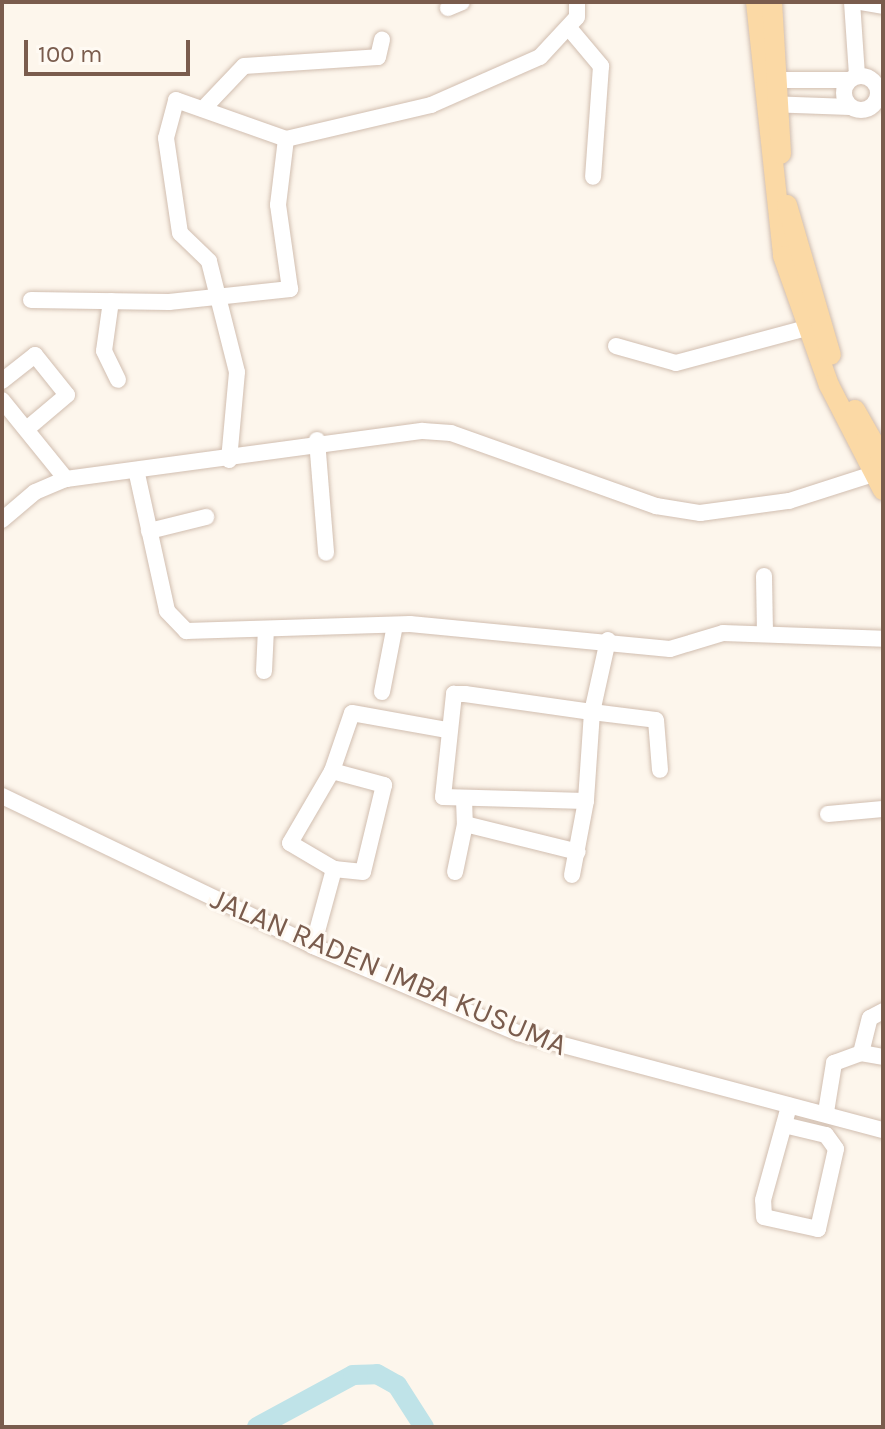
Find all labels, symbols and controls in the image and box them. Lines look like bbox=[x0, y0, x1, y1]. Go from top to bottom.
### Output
scale bar bbox=[28, 24, 194, 74]
text: 100 m bbox=[38, 40, 103, 68]
street label: JALAN RADEN IMBA KUSUMA bbox=[206, 881, 572, 1063]

